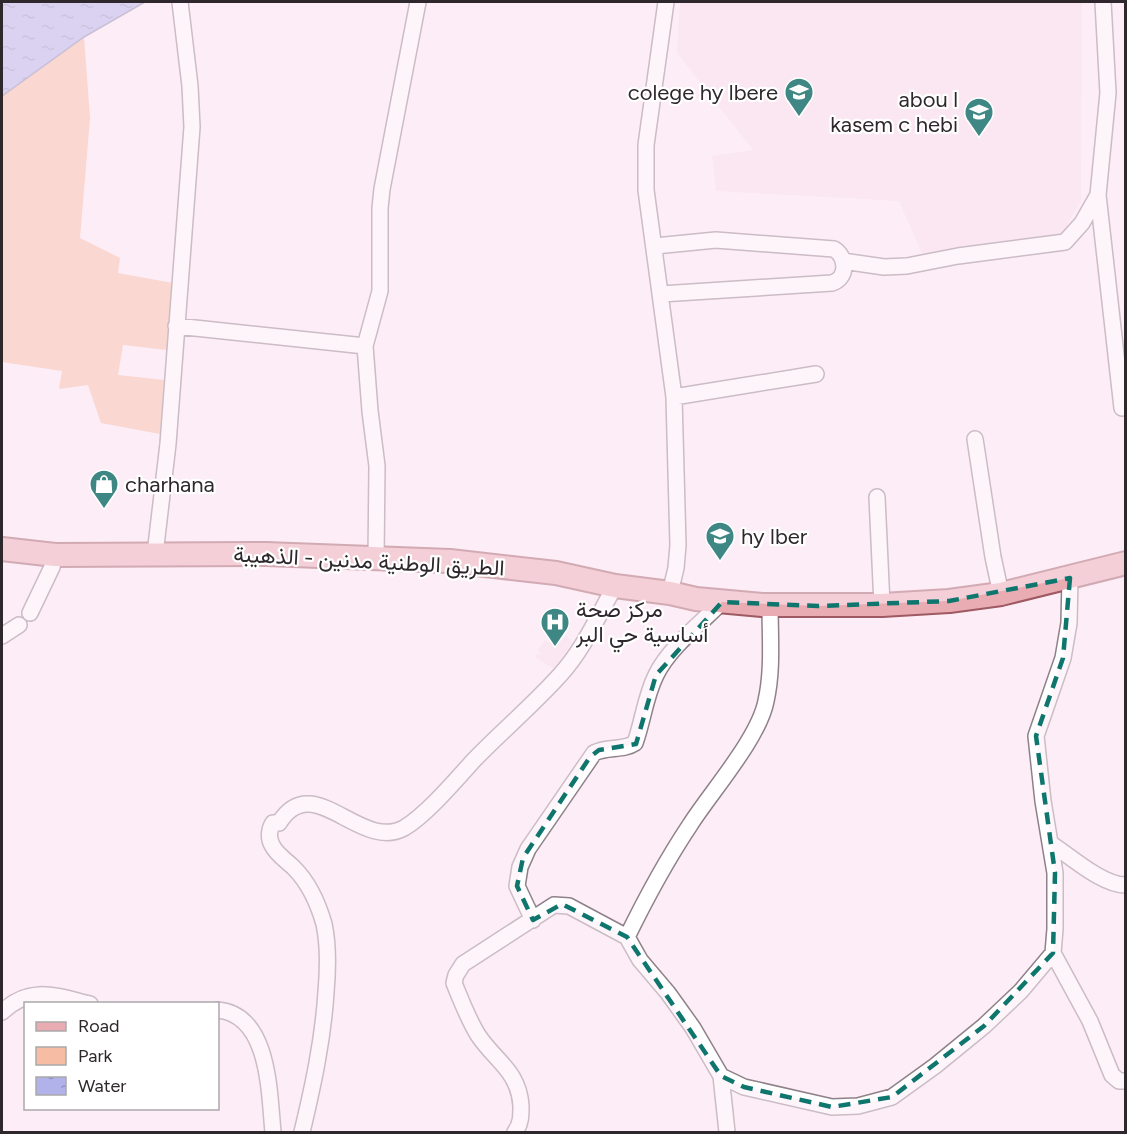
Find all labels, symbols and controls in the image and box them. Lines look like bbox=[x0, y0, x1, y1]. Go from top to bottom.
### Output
school or university icon: colege hy lbere bbox=[783, 76, 815, 118]
place label: colege hy lbere bbox=[628, 79, 778, 106]
place label: abou l kasem c hebi bbox=[830, 86, 958, 138]
school or university icon: abou l kasem c hebi bbox=[963, 96, 995, 138]
shop icon: charhana bbox=[88, 468, 120, 510]
place label: charhana bbox=[125, 471, 215, 498]
school or university icon: hy lber bbox=[704, 520, 736, 562]
place label: hy lber bbox=[741, 523, 808, 550]
street label: الطريق الوطنية مدنين - الذهيبة bbox=[233, 540, 505, 582]
place label: مركز صحة أساسية حي البر bbox=[575, 596, 708, 653]
hospital icon: مركز صحة أساسية حي البر bbox=[539, 606, 571, 648]
legend bbox=[24, 1002, 219, 1110]
text: Road bbox=[78, 1015, 119, 1037]
text: Park bbox=[78, 1045, 113, 1067]
text: Water bbox=[78, 1075, 126, 1097]

